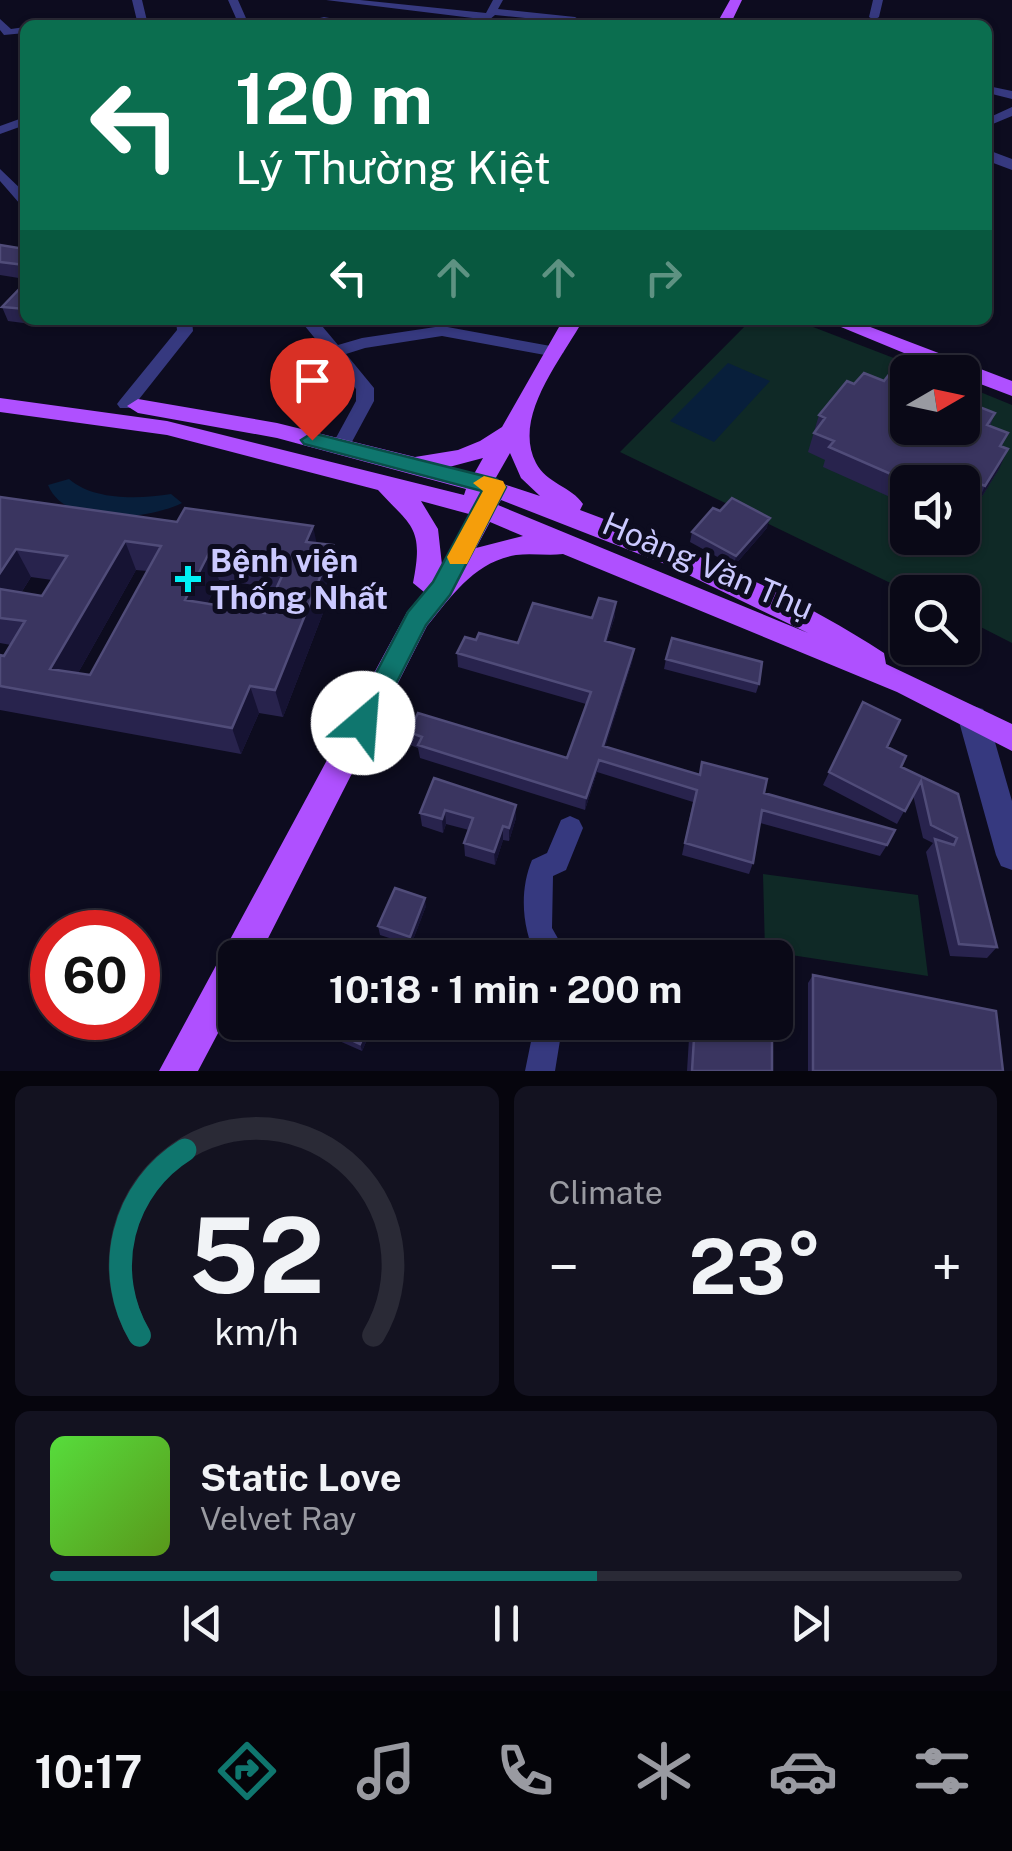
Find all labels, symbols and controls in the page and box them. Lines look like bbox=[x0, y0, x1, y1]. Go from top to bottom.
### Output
text: 120 m bbox=[235, 57, 433, 140]
icon: left bbox=[70, 60, 200, 190]
text: Lý Thường Kiệt bbox=[235, 141, 551, 194]
icon: left bbox=[321, 250, 376, 305]
icon: ahead bbox=[426, 250, 481, 305]
icon: ahead bbox=[531, 250, 586, 305]
icon: right bbox=[636, 250, 691, 305]
pin bbox=[270, 338, 355, 441]
icon: arrive bbox=[285, 353, 340, 408]
north arrow bbox=[890, 355, 980, 445]
map controls bbox=[890, 355, 980, 665]
button: sound bbox=[890, 465, 980, 555]
street label: Hoàng Văn Thụ bbox=[597, 504, 819, 627]
place label: Bệnh viện Thống Nhất bbox=[210, 542, 388, 616]
marker: Bệnh viện Thống Nhất bbox=[175, 566, 201, 592]
button: search bbox=[890, 575, 980, 665]
position arrow bbox=[311, 671, 415, 775]
speed limit sign: 60 bbox=[30, 910, 160, 1040]
text: 10:18 · 1 min · 200 m bbox=[329, 967, 682, 1012]
text: Climate bbox=[549, 1174, 663, 1211]
text: 52 bbox=[189, 1194, 325, 1316]
text: 23° bbox=[689, 1223, 822, 1311]
text: − bbox=[549, 1235, 579, 1299]
text: + bbox=[932, 1235, 962, 1299]
text: km/h bbox=[215, 1311, 299, 1353]
text: Static Love bbox=[200, 1455, 402, 1500]
text: Velvet Ray bbox=[200, 1500, 356, 1537]
icon: previous bbox=[175, 1596, 230, 1651]
icon: pause bbox=[479, 1596, 534, 1651]
icon: next bbox=[783, 1596, 838, 1651]
icon: directions bbox=[212, 1736, 282, 1806]
icon: music bbox=[351, 1736, 421, 1806]
icon: phone bbox=[490, 1736, 560, 1806]
icon: climate bbox=[629, 1736, 699, 1806]
icon: car bbox=[768, 1736, 838, 1806]
icon: filters bbox=[907, 1736, 977, 1806]
text: 10:17 bbox=[35, 1745, 142, 1798]

